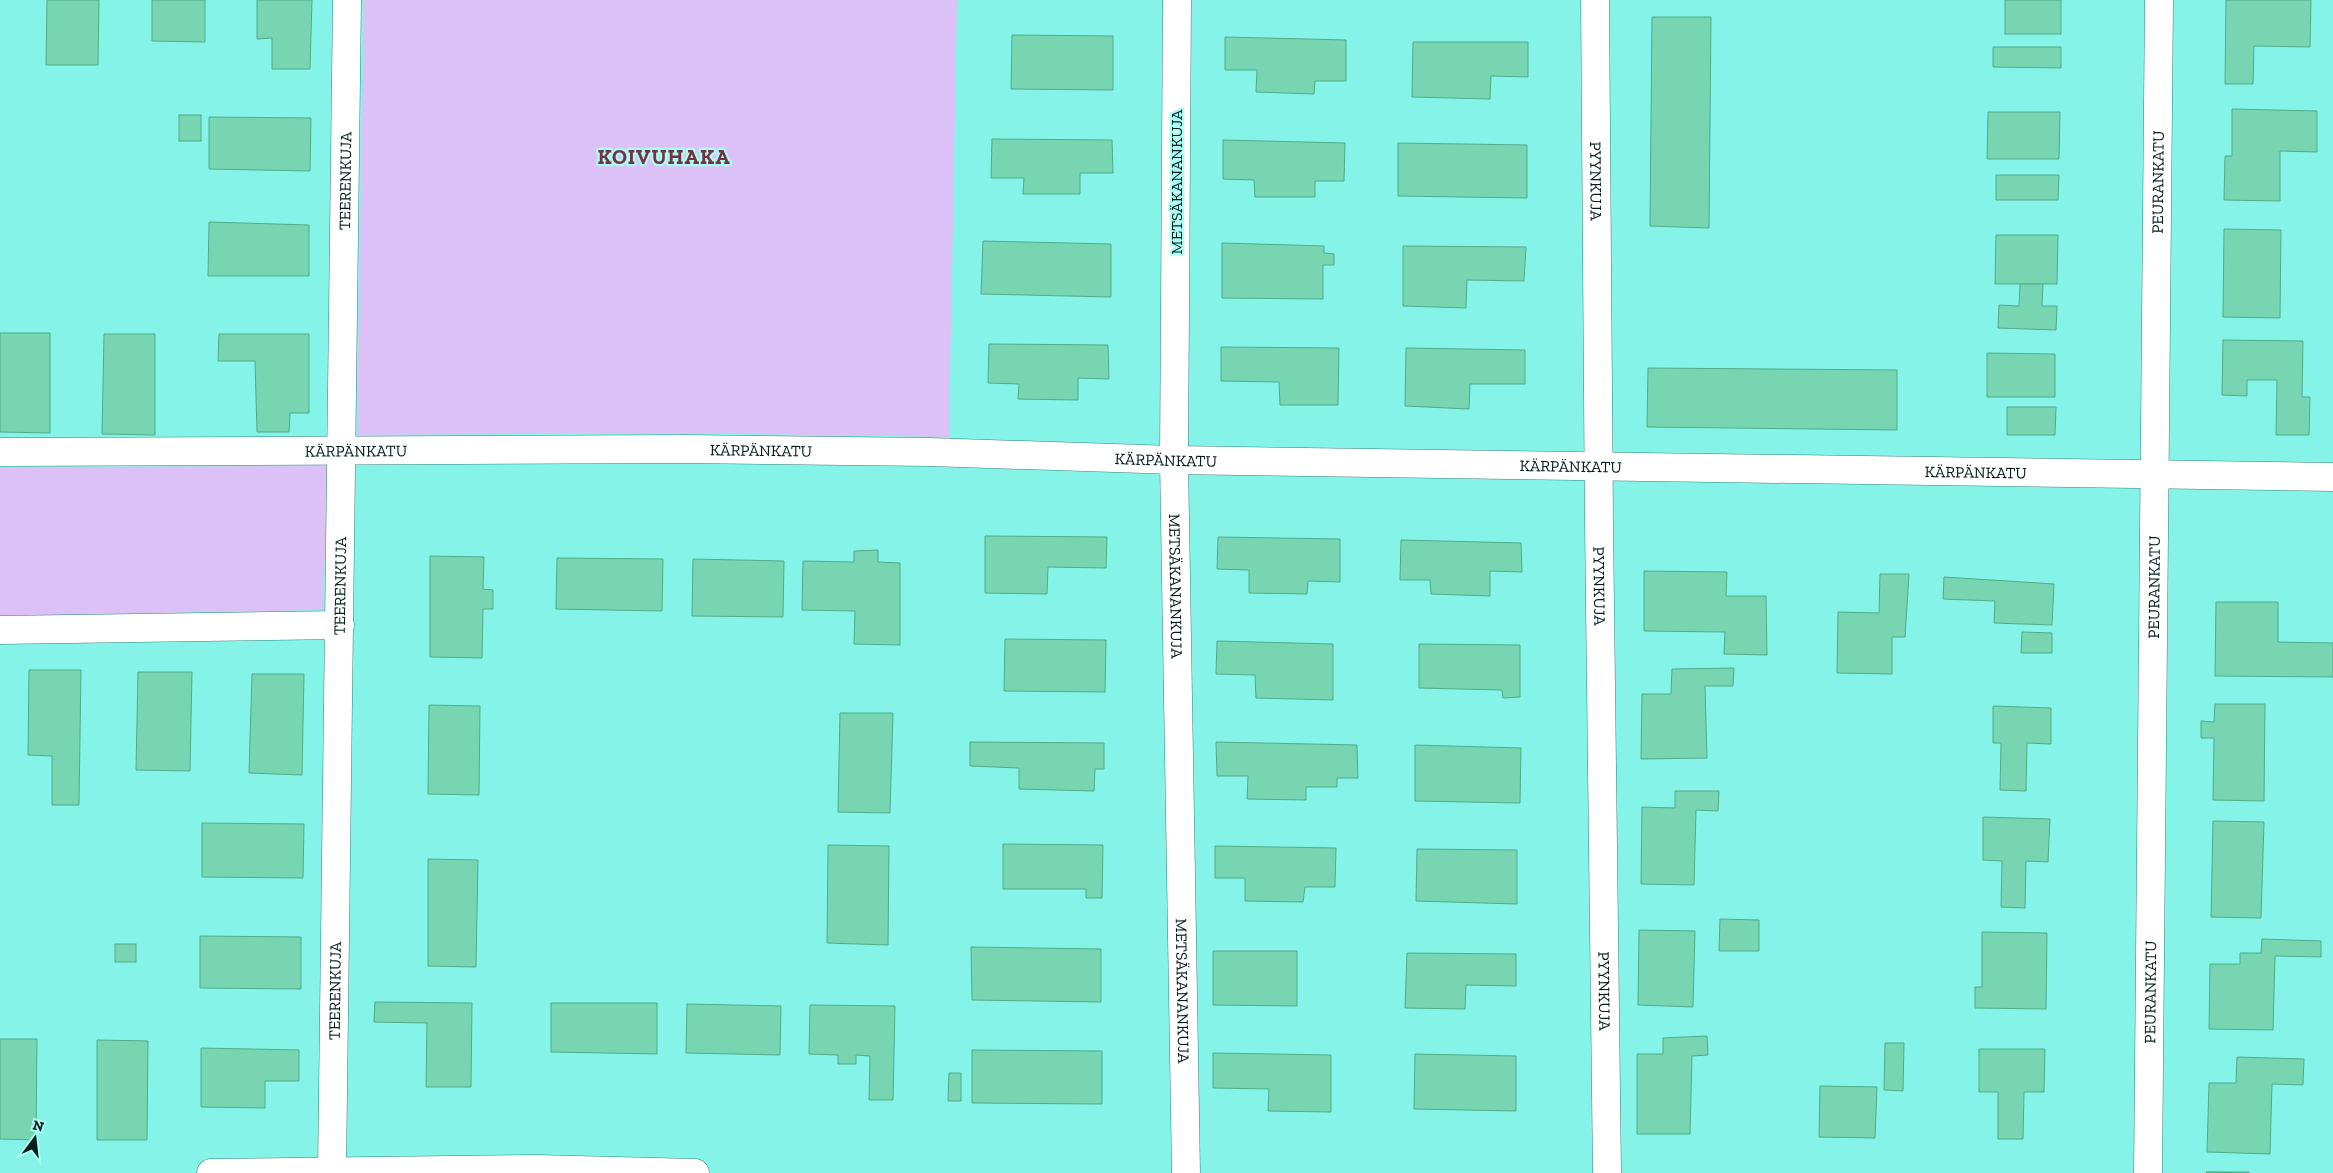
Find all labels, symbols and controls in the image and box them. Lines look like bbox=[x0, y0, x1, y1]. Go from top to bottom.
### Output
street label: METSÄKANANKUJA bbox=[1167, 109, 1186, 254]
street label: PEURANKATU bbox=[2148, 130, 2168, 234]
street label: TEERENKUJA bbox=[335, 131, 355, 230]
street label: PYYNKUJA bbox=[1586, 141, 1606, 221]
district label: KOIVUHAKA bbox=[597, 144, 731, 169]
street label: KÄRPÄNKATU bbox=[710, 440, 812, 461]
street label: KÄRPÄNKATU bbox=[305, 441, 407, 461]
street label: KÄRPÄNKATU bbox=[1114, 449, 1217, 471]
street label: KÄRPÄNKATU bbox=[1520, 456, 1622, 477]
street label: KÄRPÄNKATU bbox=[1924, 462, 2027, 483]
street label: METSÄKANANKUJA bbox=[1165, 513, 1186, 659]
street label: PEURANKATU bbox=[2144, 535, 2164, 639]
street label: TEERENKUJA bbox=[330, 536, 350, 635]
street label: PYYNKUJA bbox=[1589, 546, 1609, 626]
street label: METSÄKANANKUJA bbox=[1172, 918, 1193, 1064]
street label: PEURANKATU bbox=[2140, 940, 2160, 1044]
street label: TEERENKUJA bbox=[325, 941, 345, 1040]
street label: PYYNKUJA bbox=[1594, 951, 1614, 1031]
north arrow bbox=[10, 1113, 60, 1163]
text: N bbox=[31, 1116, 46, 1136]

